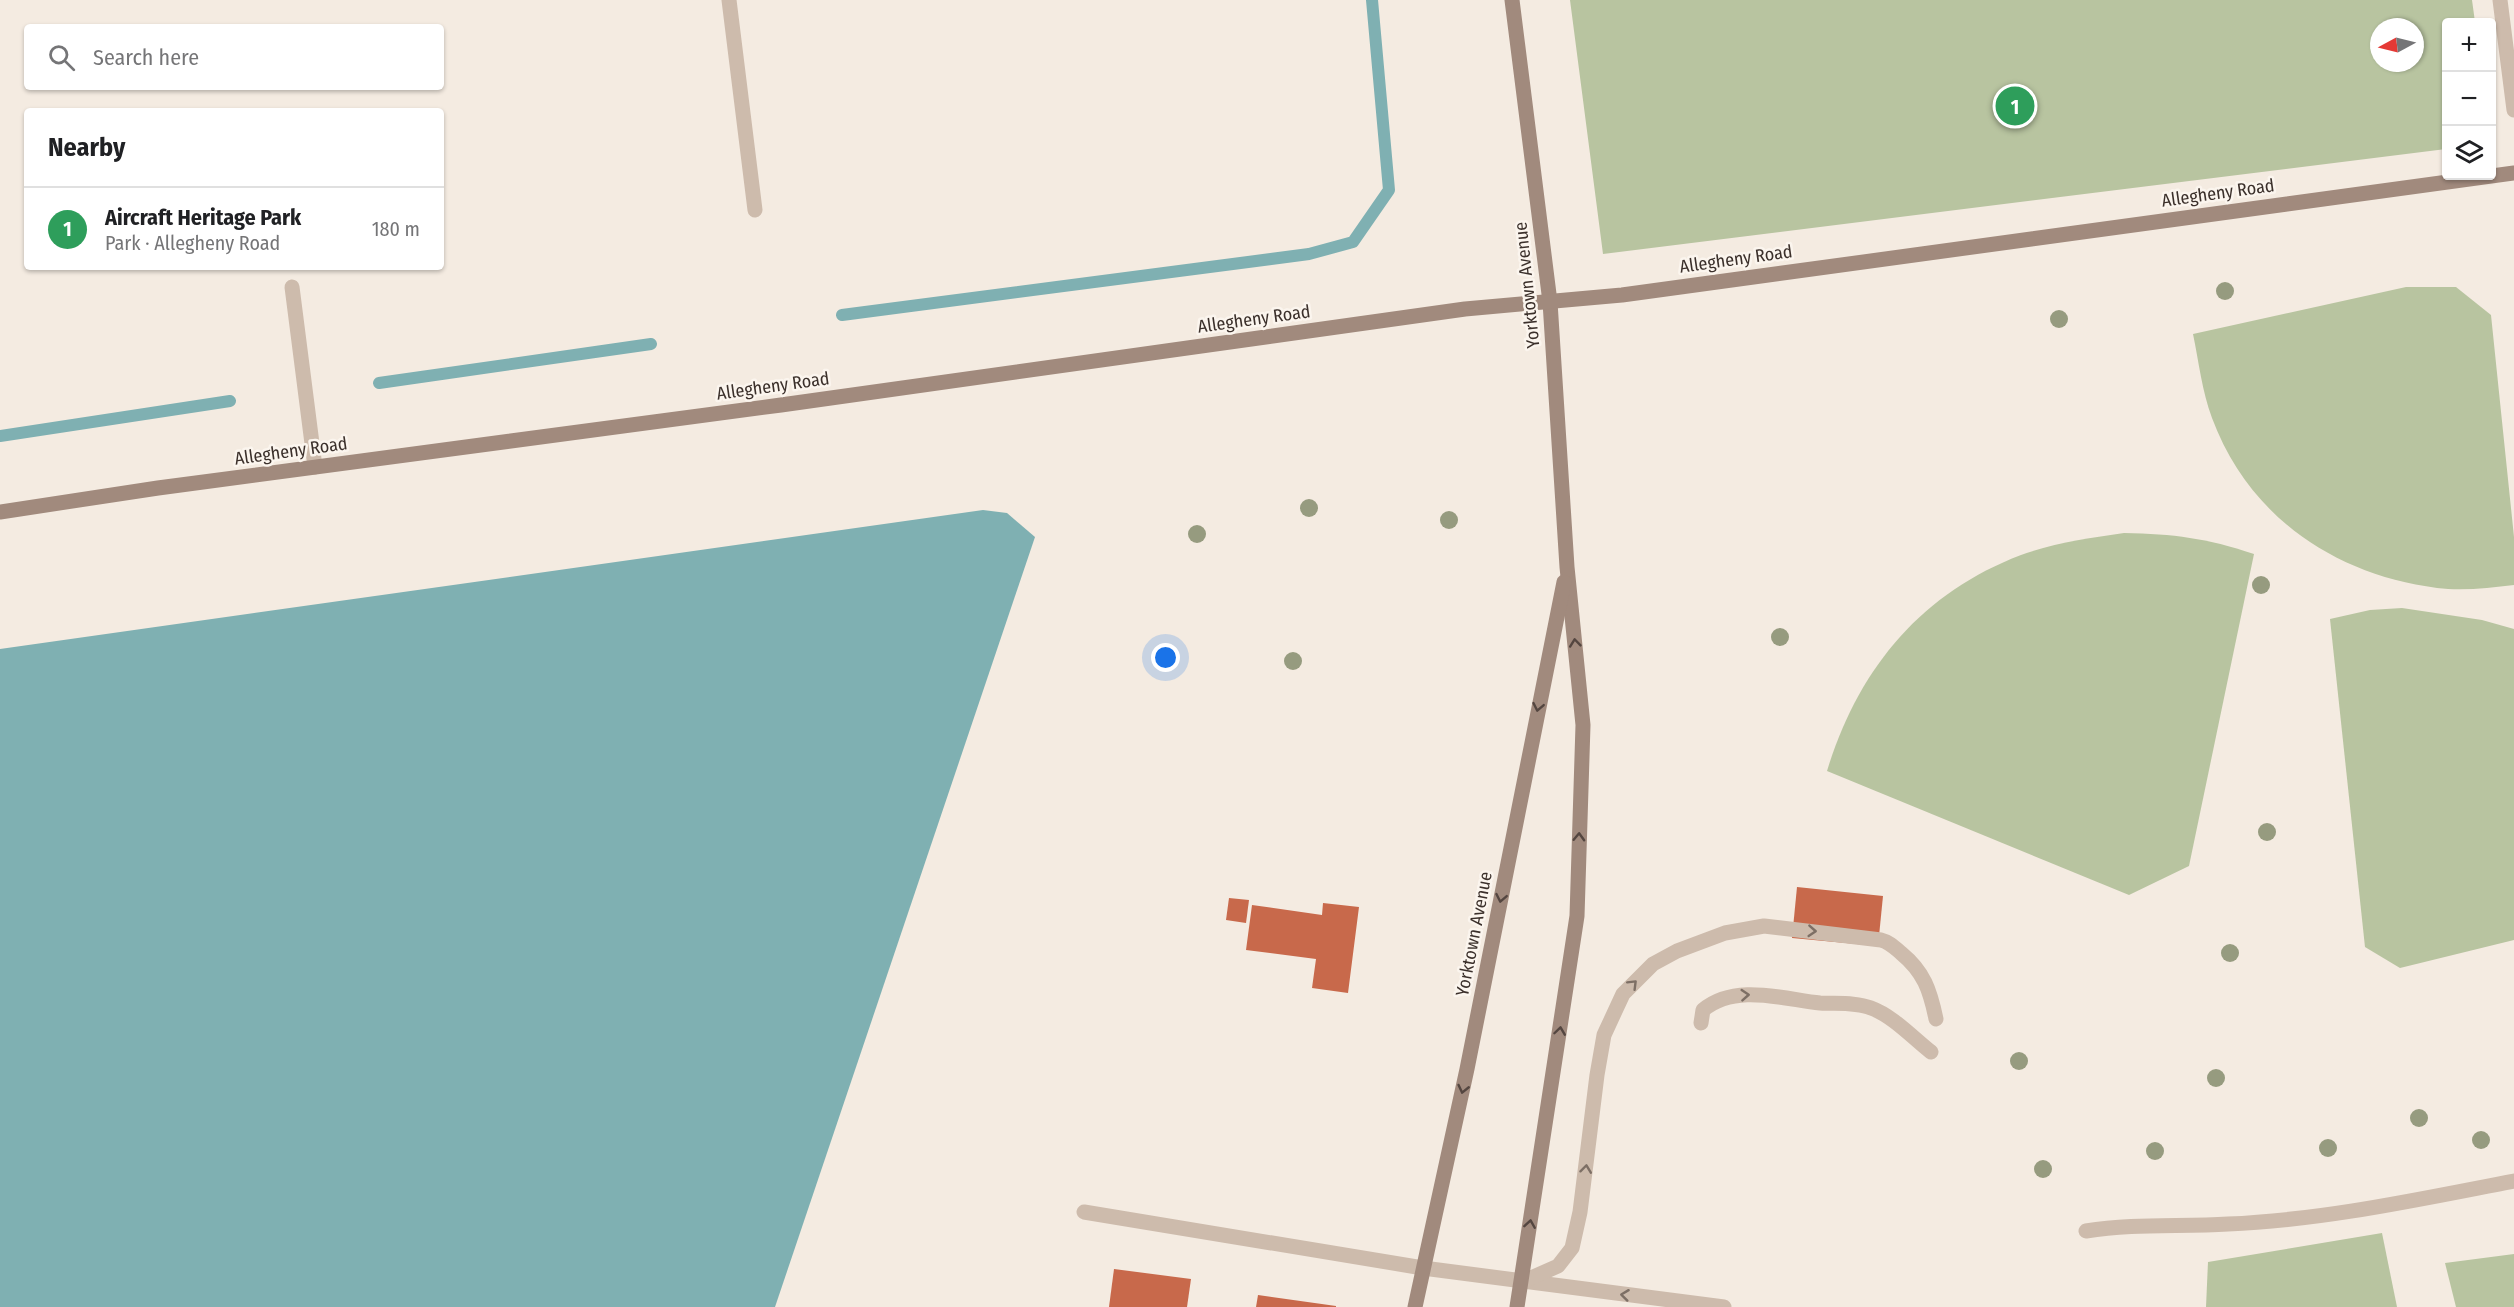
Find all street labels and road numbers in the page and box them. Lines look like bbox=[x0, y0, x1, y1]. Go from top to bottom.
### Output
street label: Allegheny Road bbox=[2160, 174, 2276, 212]
street label: Yorktown Avenue bbox=[1509, 221, 1545, 349]
street label: Allegheny Road bbox=[1678, 240, 1794, 278]
street label: Allegheny Road bbox=[1196, 300, 1312, 338]
street label: Allegheny Road bbox=[715, 367, 831, 405]
street label: Allegheny Road bbox=[233, 432, 349, 470]
street label: Yorktown Avenue bbox=[1451, 870, 1497, 998]

